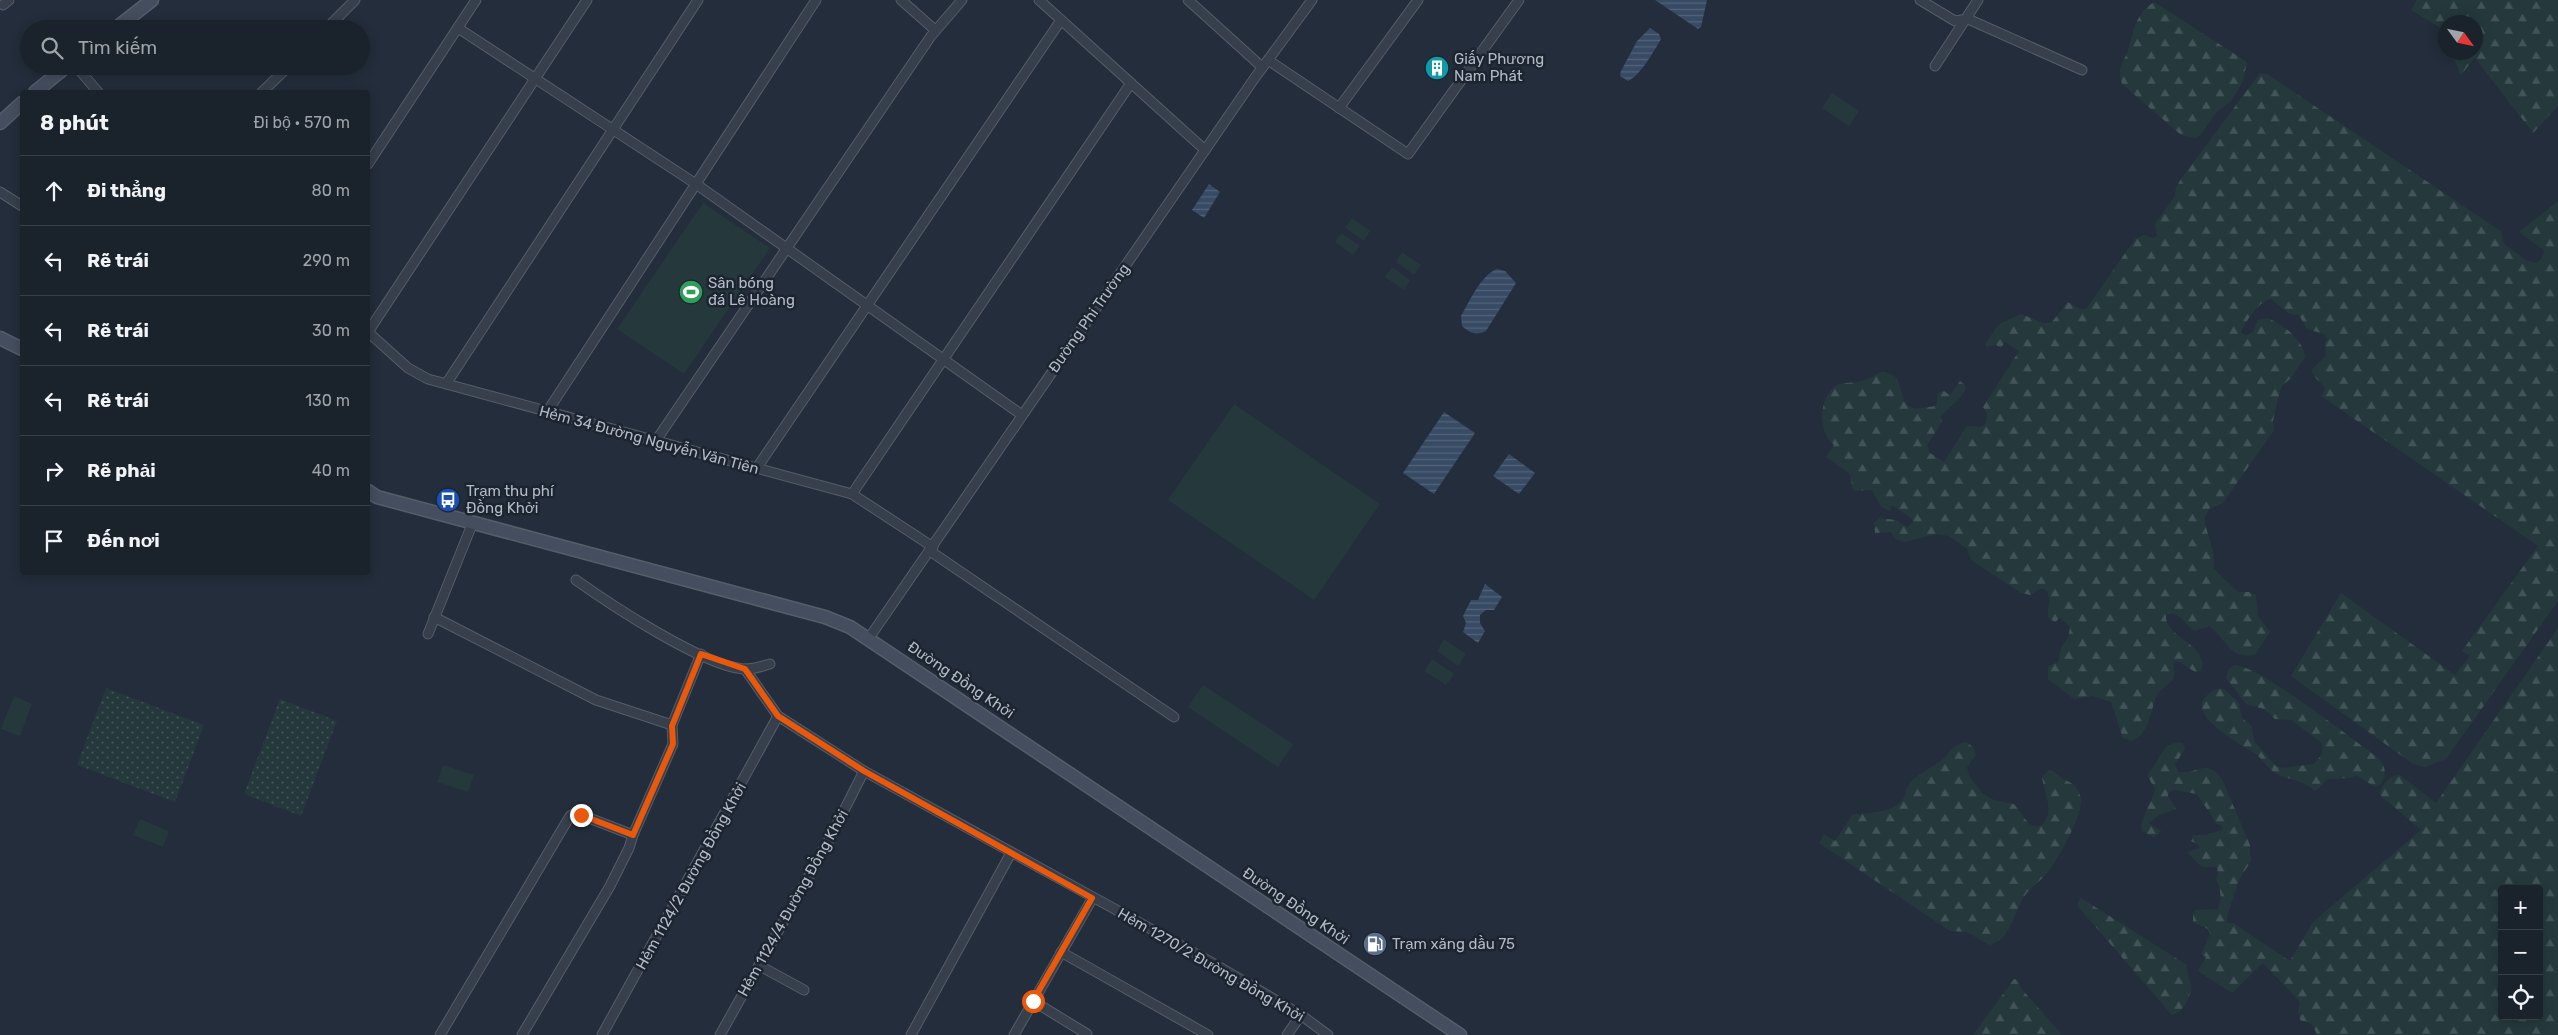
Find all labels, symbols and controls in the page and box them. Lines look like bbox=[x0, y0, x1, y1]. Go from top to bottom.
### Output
north arrow bbox=[2438, 15, 2483, 60]
search box bbox=[20, 20, 370, 75]
icon: search bbox=[38, 34, 66, 62]
text: Tìm kiếm bbox=[78, 36, 157, 59]
place label: Giấy Phương Nam Phát bbox=[1454, 50, 1544, 85]
building icon: Giấy Phương Nam Phát bbox=[1424, 55, 1450, 81]
text: 8 phút bbox=[40, 110, 109, 135]
text: Đi bộ · 570 m bbox=[253, 113, 350, 132]
icon: ahead bbox=[40, 177, 68, 205]
text: Đi thẳng bbox=[87, 179, 166, 202]
text: 80 m bbox=[312, 181, 350, 200]
icon: left bbox=[40, 247, 68, 275]
text: Rẽ trái bbox=[87, 249, 149, 272]
text: 290 m bbox=[303, 251, 350, 270]
street label: Đường Phi Trường bbox=[1045, 260, 1133, 376]
place label: Sân bóng đá Lê Hoàng bbox=[708, 274, 795, 309]
sports icon: Sân bóng đá Lê Hoàng bbox=[678, 279, 704, 305]
icon: left bbox=[40, 317, 68, 345]
text: Rẽ trái bbox=[87, 319, 149, 342]
text: 30 m bbox=[312, 321, 350, 340]
icon: left bbox=[40, 387, 68, 415]
text: Rẽ trái bbox=[87, 389, 149, 412]
text: 130 m bbox=[305, 391, 350, 410]
street label: Hẻm 34 Đường Nguyễn Văn Tiên bbox=[537, 402, 761, 478]
icon: right bbox=[40, 457, 68, 485]
text: Rẽ phải bbox=[87, 459, 156, 482]
text: 40 m bbox=[312, 461, 350, 480]
place label: Trạm thu phí Đồng Khởi bbox=[466, 482, 555, 517]
bus stop icon: Trạm thu phí Đồng Khởi bbox=[435, 487, 461, 513]
icon: arrive bbox=[40, 527, 68, 555]
text: Đến nơi bbox=[87, 529, 160, 552]
street label: Đường Đồng Khởi bbox=[904, 638, 1018, 722]
street label: Hẻm 1124/2 Đường Đồng Khởi bbox=[632, 779, 750, 973]
route end bbox=[570, 804, 593, 827]
street label: Hẻm 1124/4 Đường Đồng Khởi bbox=[734, 806, 852, 1000]
street label: Đường Đồng Khởi bbox=[1239, 864, 1353, 948]
map controls bbox=[2498, 885, 2543, 1020]
button: + bbox=[2498, 885, 2543, 930]
street label: Hẻm 1270/2 Đường Đồng Khởi bbox=[1115, 904, 1307, 1026]
button: − bbox=[2498, 930, 2543, 975]
fuel station icon: Trạm xăng dầu 75 bbox=[1362, 931, 1388, 957]
place label: Trạm xăng dầu 75 bbox=[1392, 935, 1515, 953]
button: locate bbox=[2498, 975, 2543, 1020]
route start bbox=[1022, 990, 1045, 1013]

